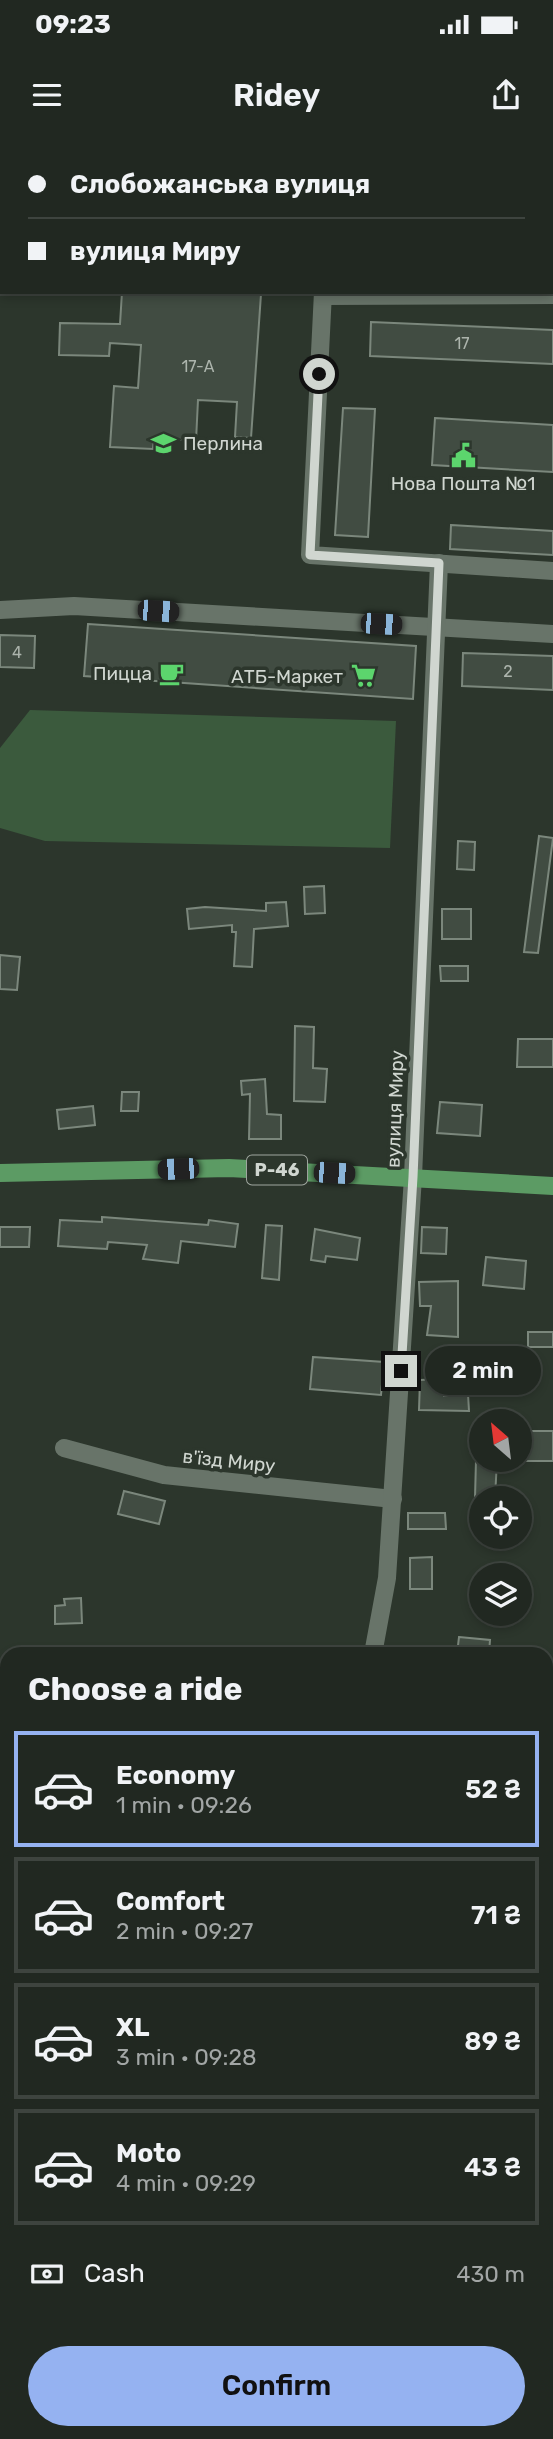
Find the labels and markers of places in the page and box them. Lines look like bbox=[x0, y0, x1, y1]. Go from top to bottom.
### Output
school or university icon: Перлина bbox=[149, 429, 177, 457]
place label: Перлина bbox=[183, 432, 263, 455]
public building icon: Нова Пошта №1 bbox=[449, 441, 477, 469]
place label: Нова Пошта №1 bbox=[391, 472, 535, 495]
cafe icon: Пицца bbox=[158, 659, 186, 687]
place label: Пицца bbox=[93, 662, 152, 685]
supermarket icon: АТБ-Маркет bbox=[349, 662, 377, 690]
place label: АТБ-Маркет bbox=[231, 665, 343, 688]

